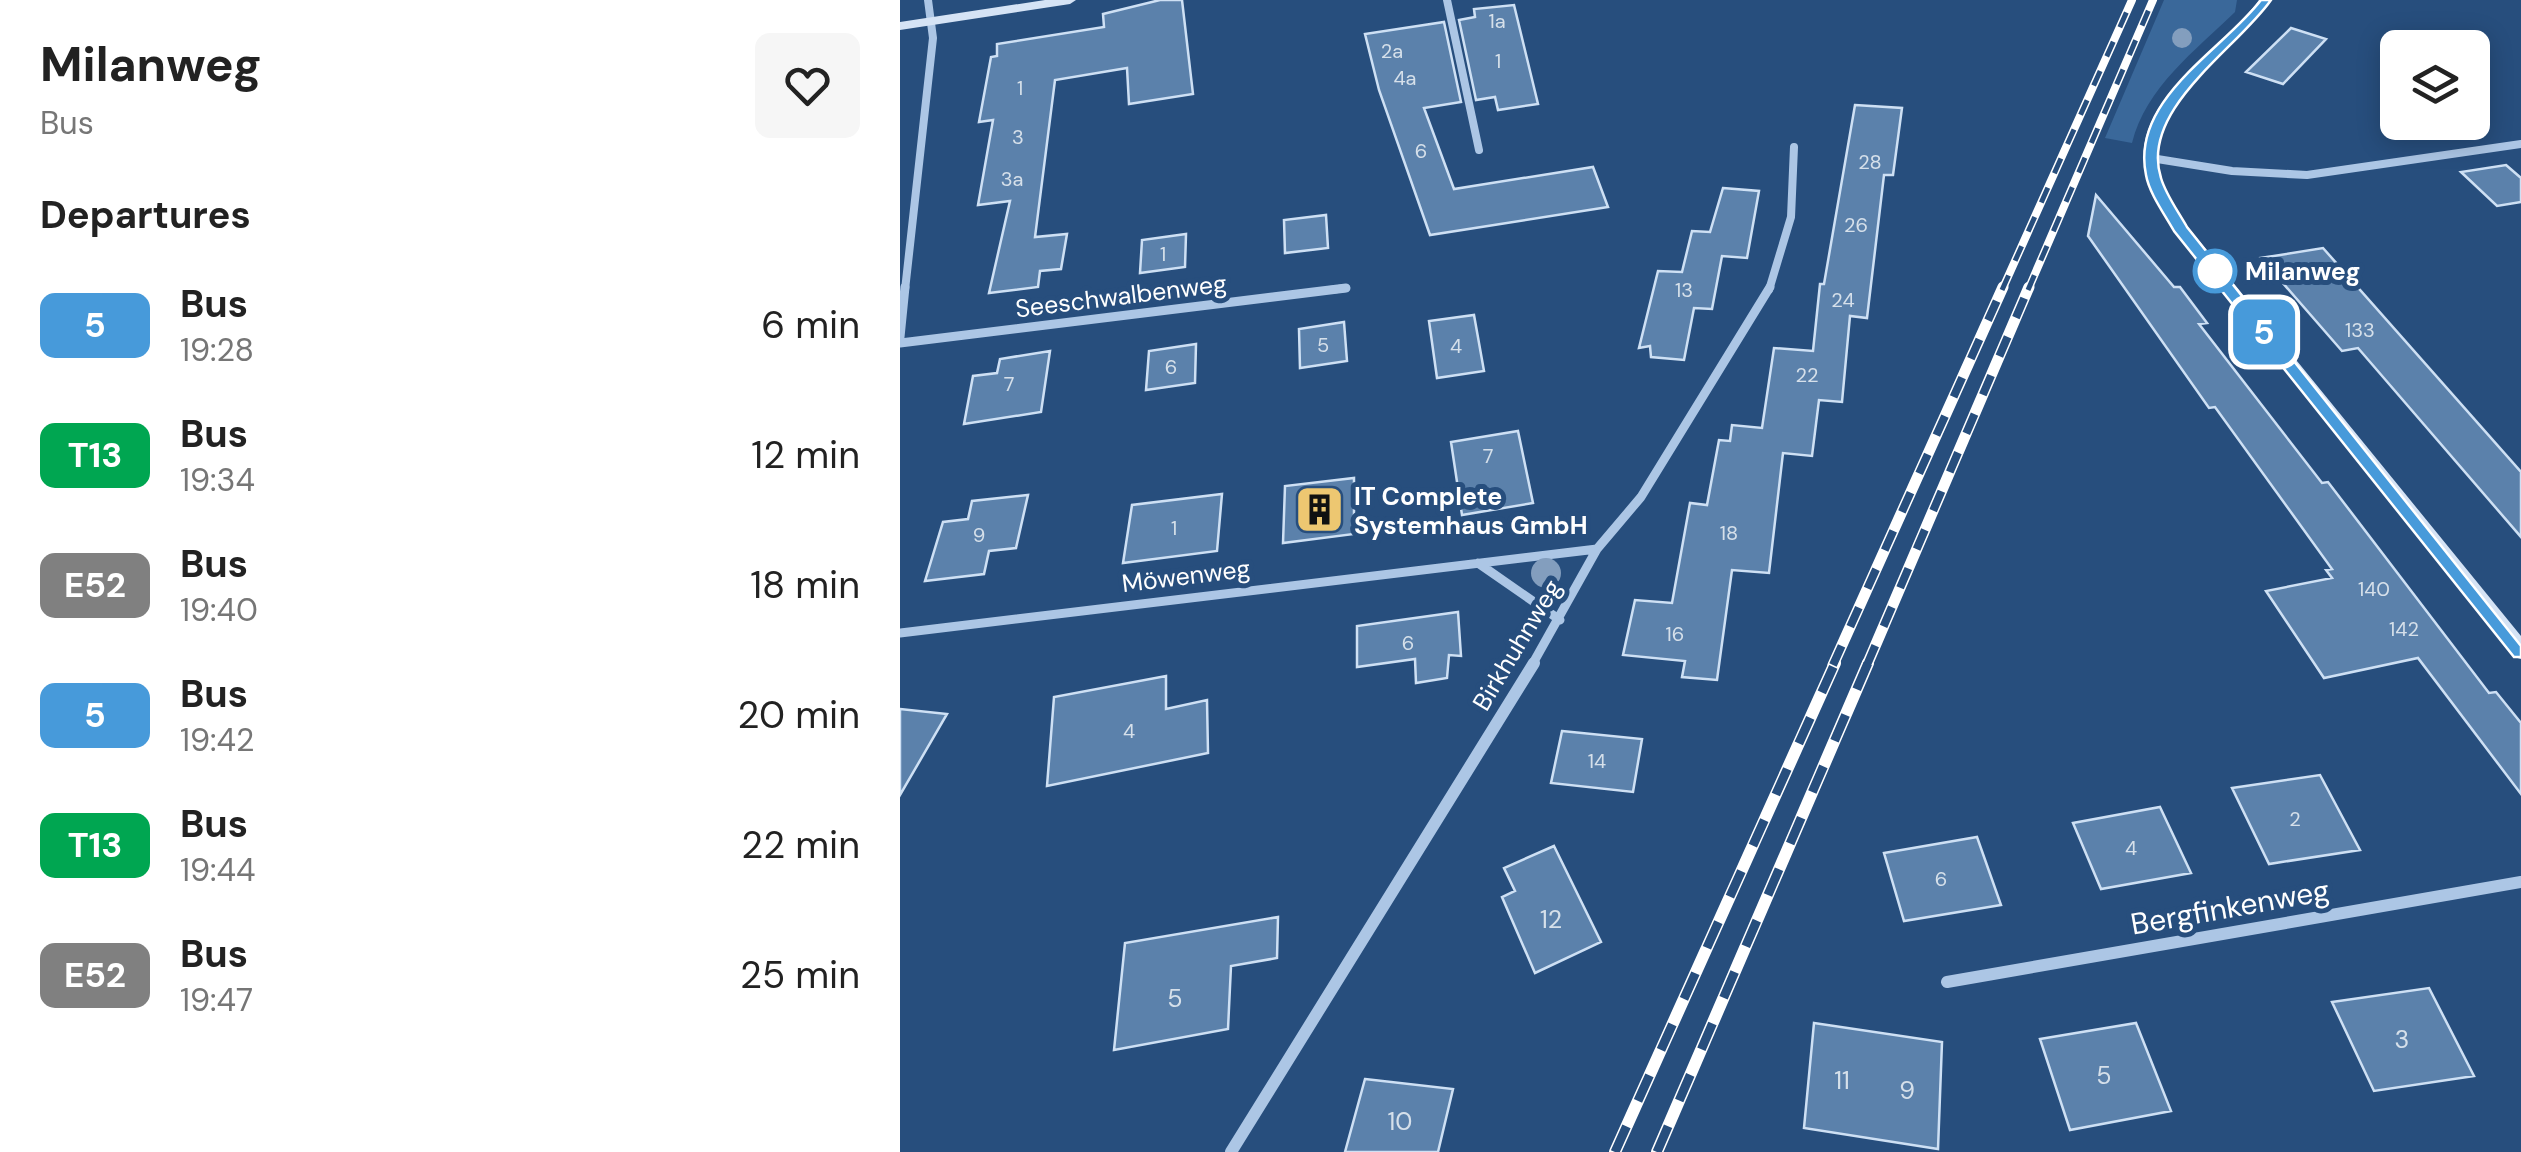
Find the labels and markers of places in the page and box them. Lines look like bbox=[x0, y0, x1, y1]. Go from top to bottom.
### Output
marker: Milanweg bbox=[2194, 250, 2236, 292]
place label: Milanweg bbox=[2245, 255, 2360, 288]
place label: IT Complete Systemhaus GmbH bbox=[1354, 480, 1588, 542]
building icon: IT Complete Systemhaus GmbH bbox=[1293, 484, 1345, 536]

